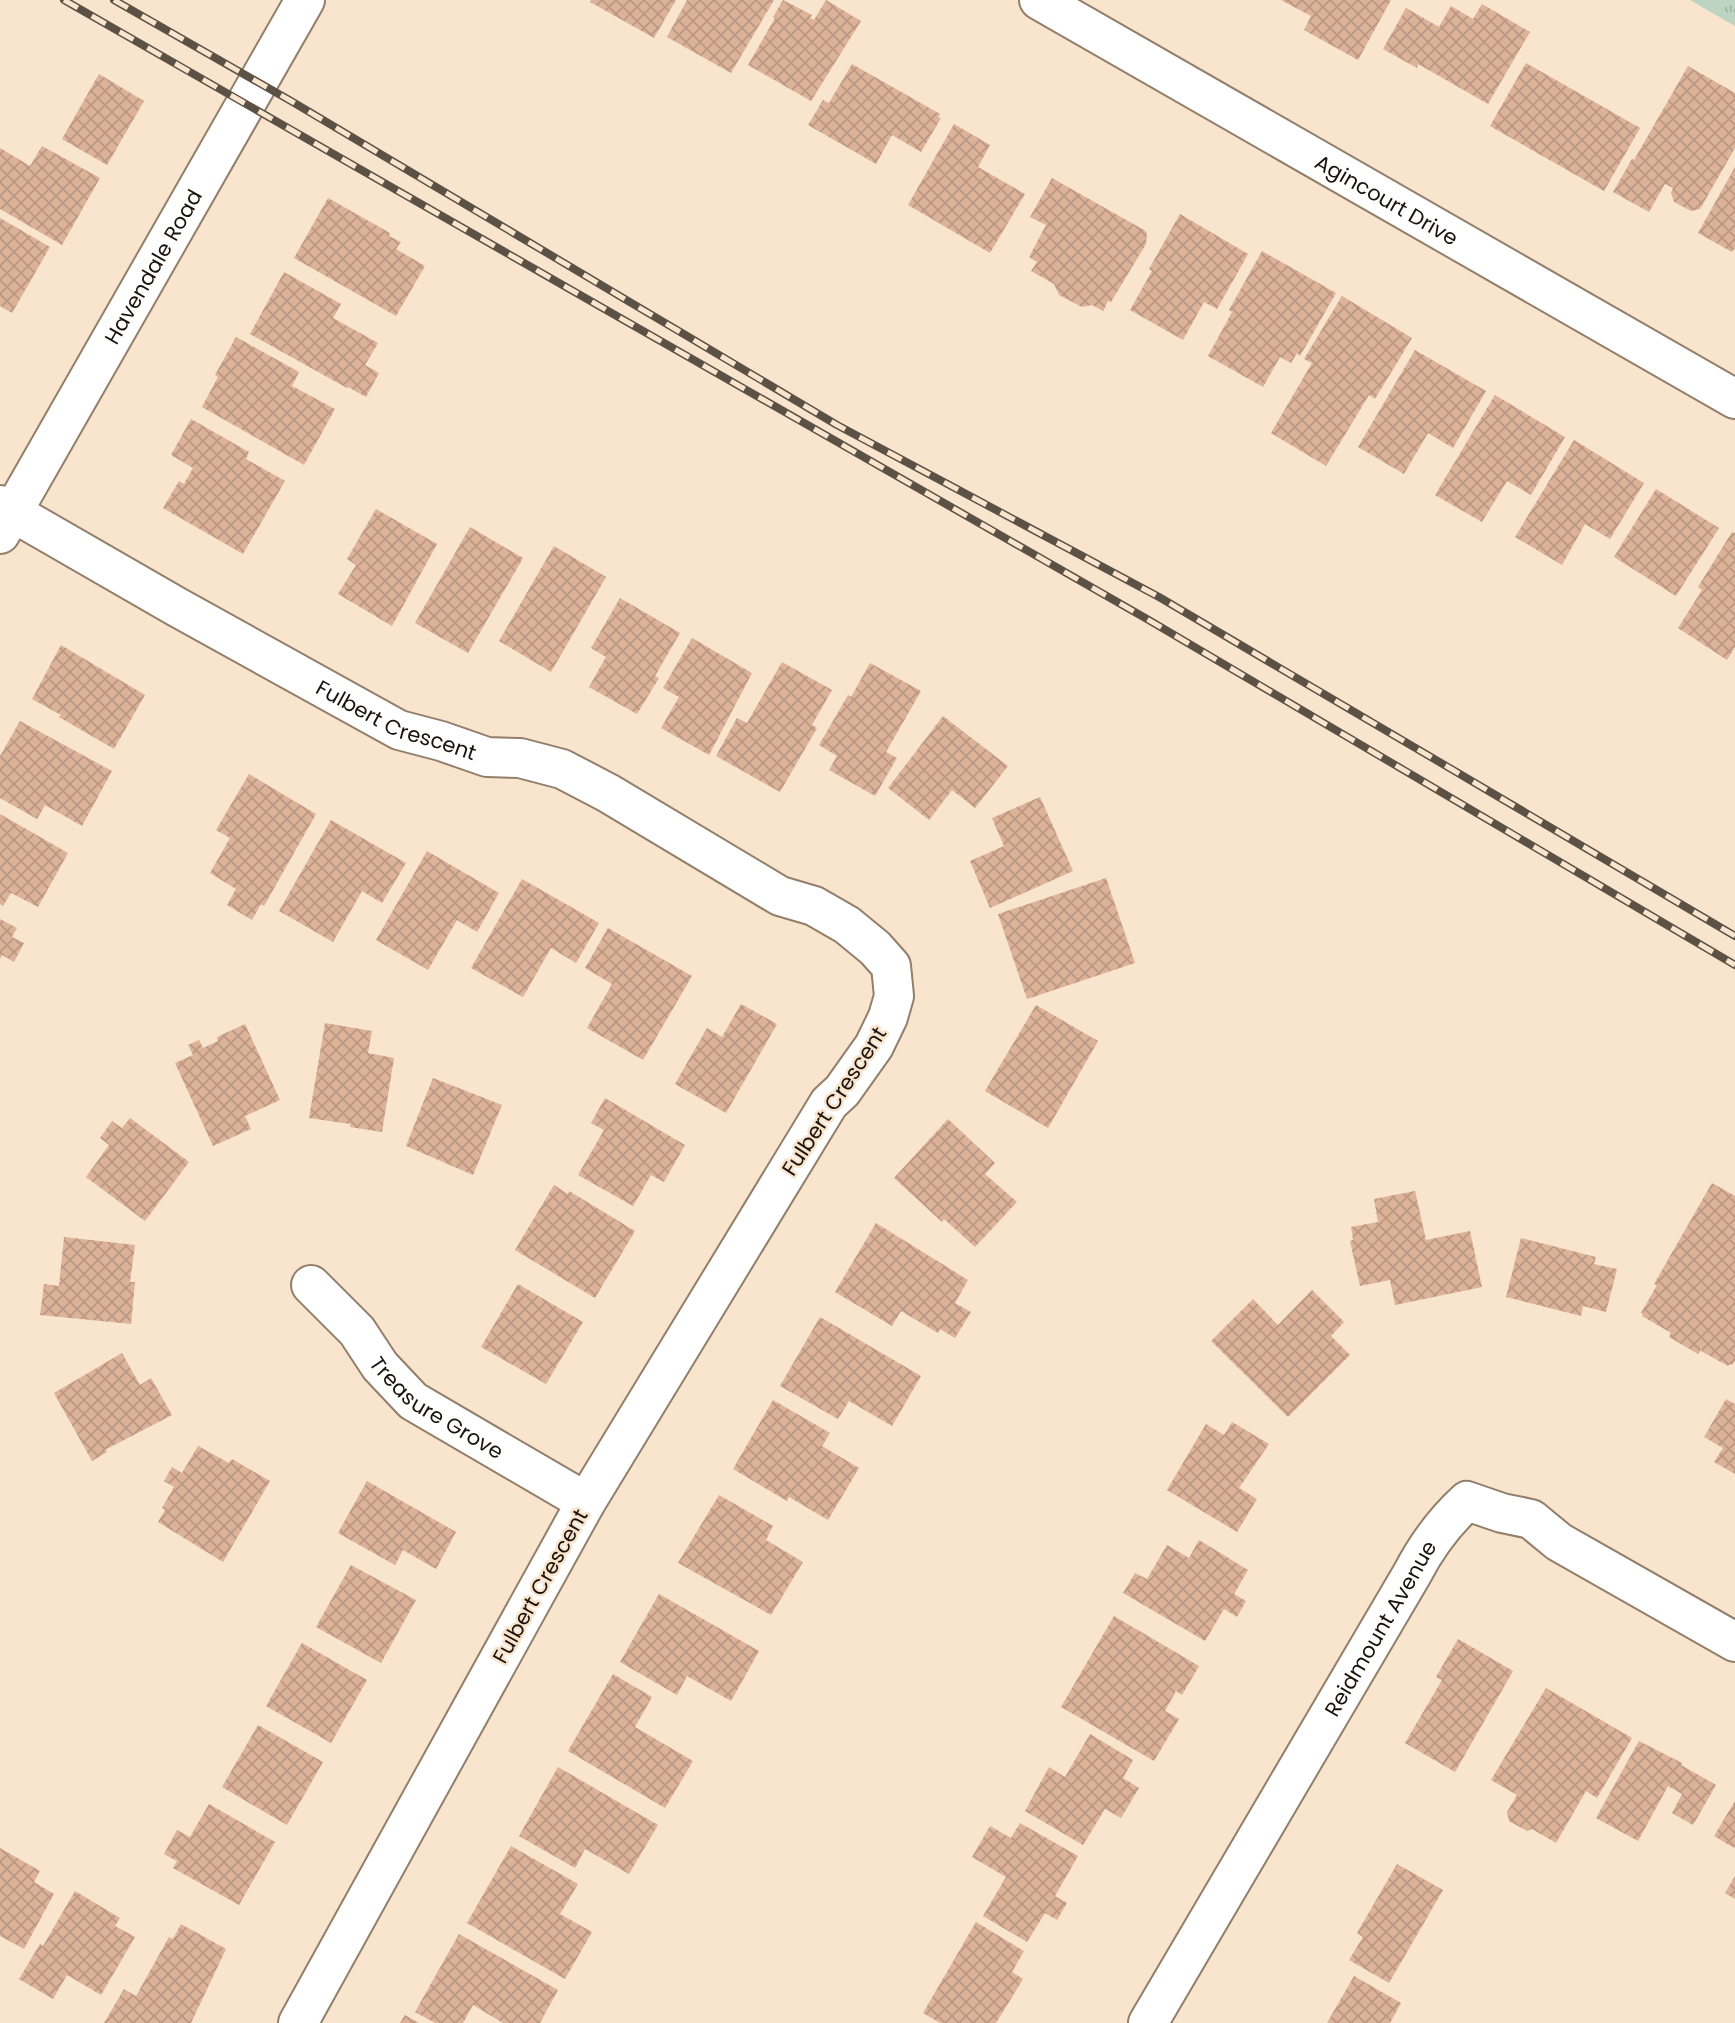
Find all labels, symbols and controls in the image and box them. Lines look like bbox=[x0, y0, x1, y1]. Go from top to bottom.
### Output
street label: Agincourt Drive bbox=[1310, 147, 1464, 252]
street label: Havendale Road bbox=[97, 184, 208, 349]
street label: Fulbert Crescent bbox=[311, 673, 480, 767]
street label: Fulbert Crescent bbox=[775, 1021, 893, 1181]
street label: Treasure Grove bbox=[363, 1351, 509, 1465]
street label: Fulbert Crescent bbox=[486, 1504, 594, 1668]
street label: Reidmount Avenue bbox=[1317, 1534, 1443, 1721]

